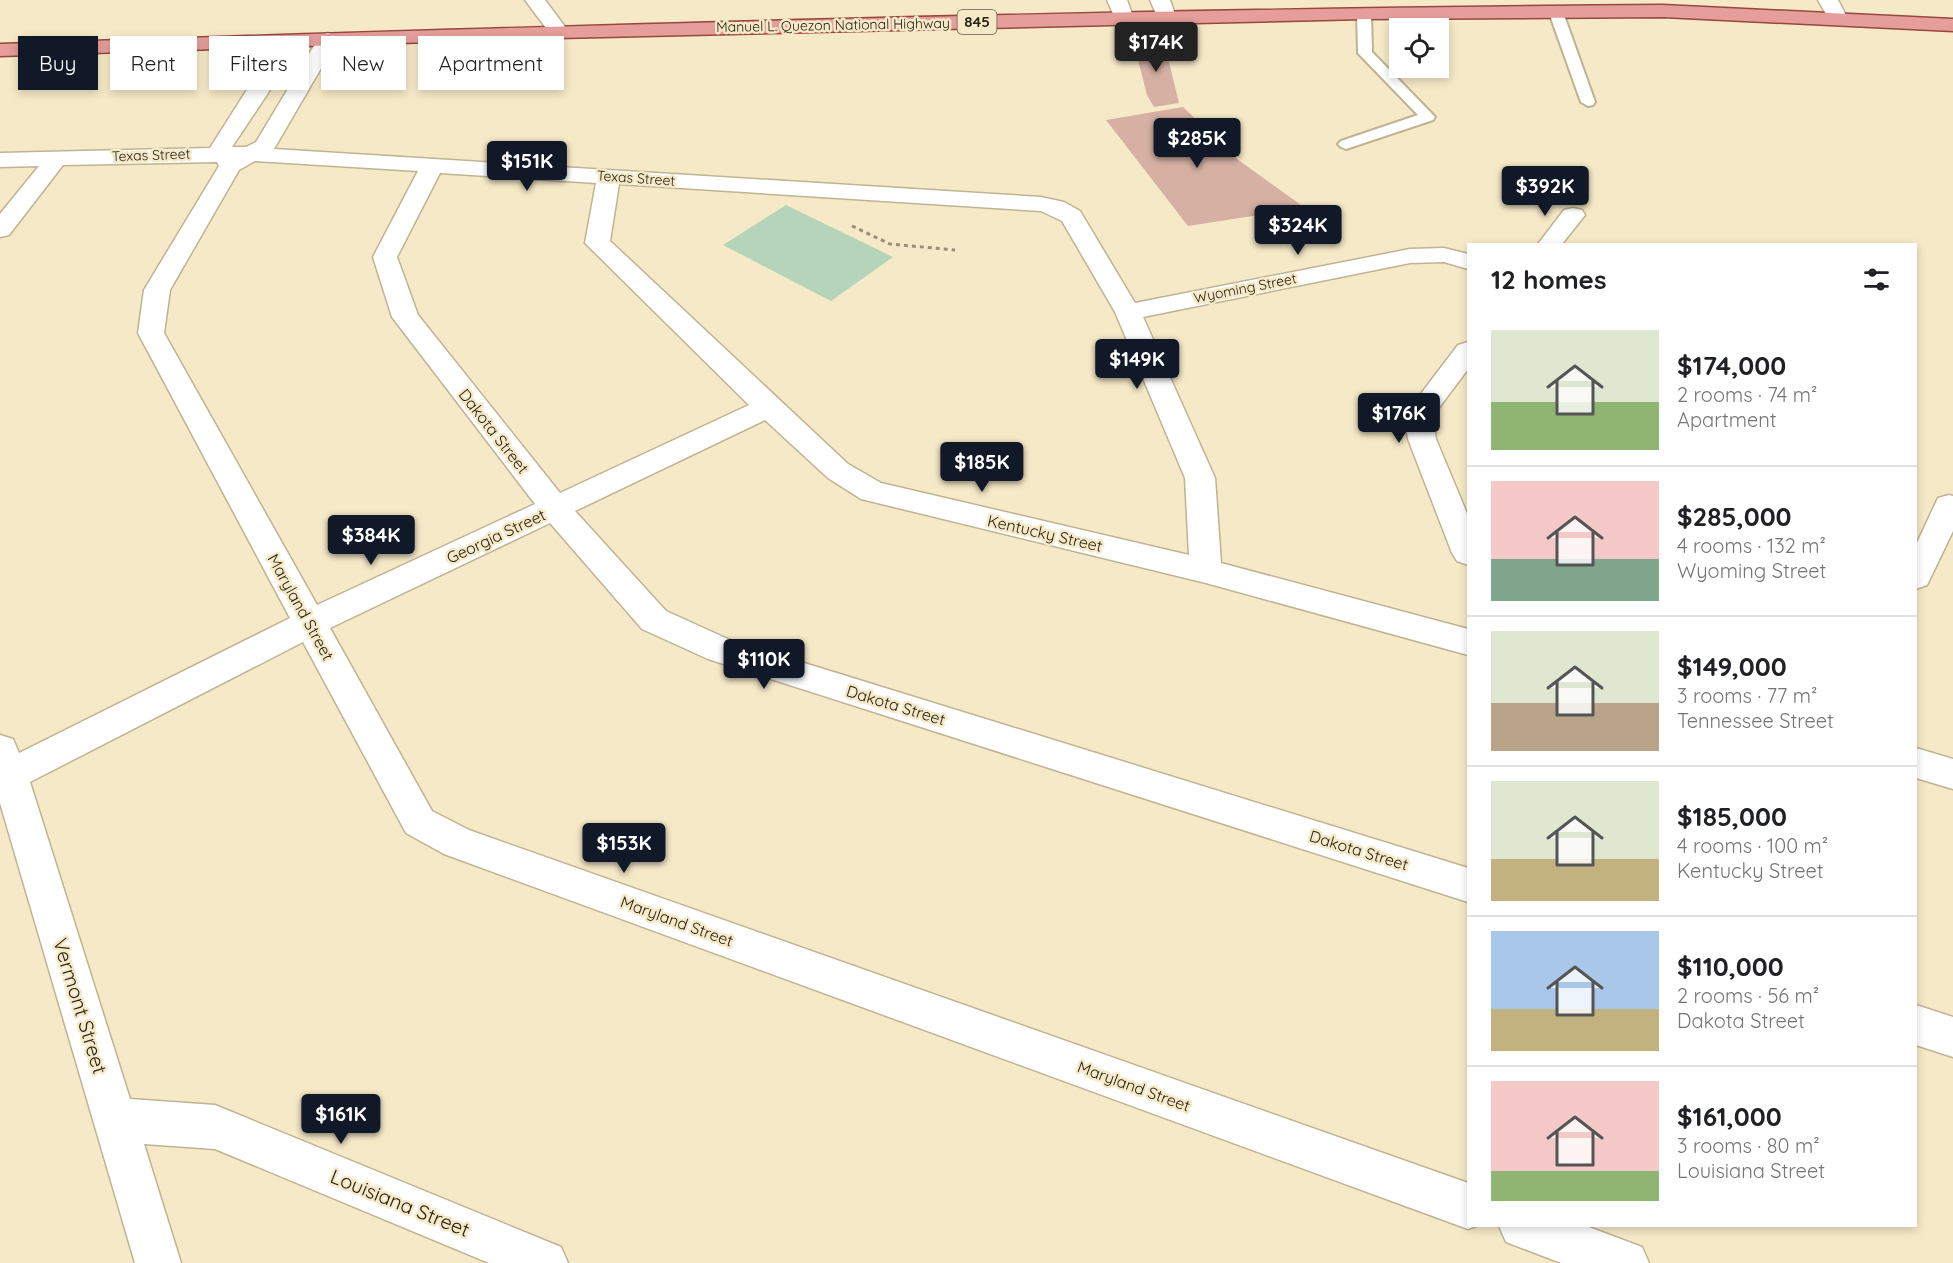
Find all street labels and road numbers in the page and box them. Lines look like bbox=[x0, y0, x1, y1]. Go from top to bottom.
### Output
road number: 845 bbox=[958, 10, 996, 34]
street label: Manuel L. Quezon National Highway bbox=[716, 14, 950, 36]
street label: Texas Street bbox=[111, 145, 191, 165]
street label: Texas Street bbox=[596, 166, 676, 190]
street label: Wyoming Street bbox=[1192, 269, 1298, 307]
street label: Dakota Street bbox=[455, 385, 533, 477]
street label: Georgia Street bbox=[443, 504, 549, 568]
street label: Kentucky Street bbox=[986, 510, 1104, 556]
street label: Maryland Street bbox=[264, 550, 338, 664]
street label: Dakota Street bbox=[844, 680, 948, 730]
street label: Dakota Street bbox=[1307, 825, 1411, 875]
street label: Maryland Street bbox=[618, 891, 736, 951]
street label: Vermont Street bbox=[48, 935, 113, 1077]
street label: Maryland Street bbox=[1075, 1056, 1193, 1116]
street label: Louisiana Street bbox=[327, 1163, 474, 1242]

